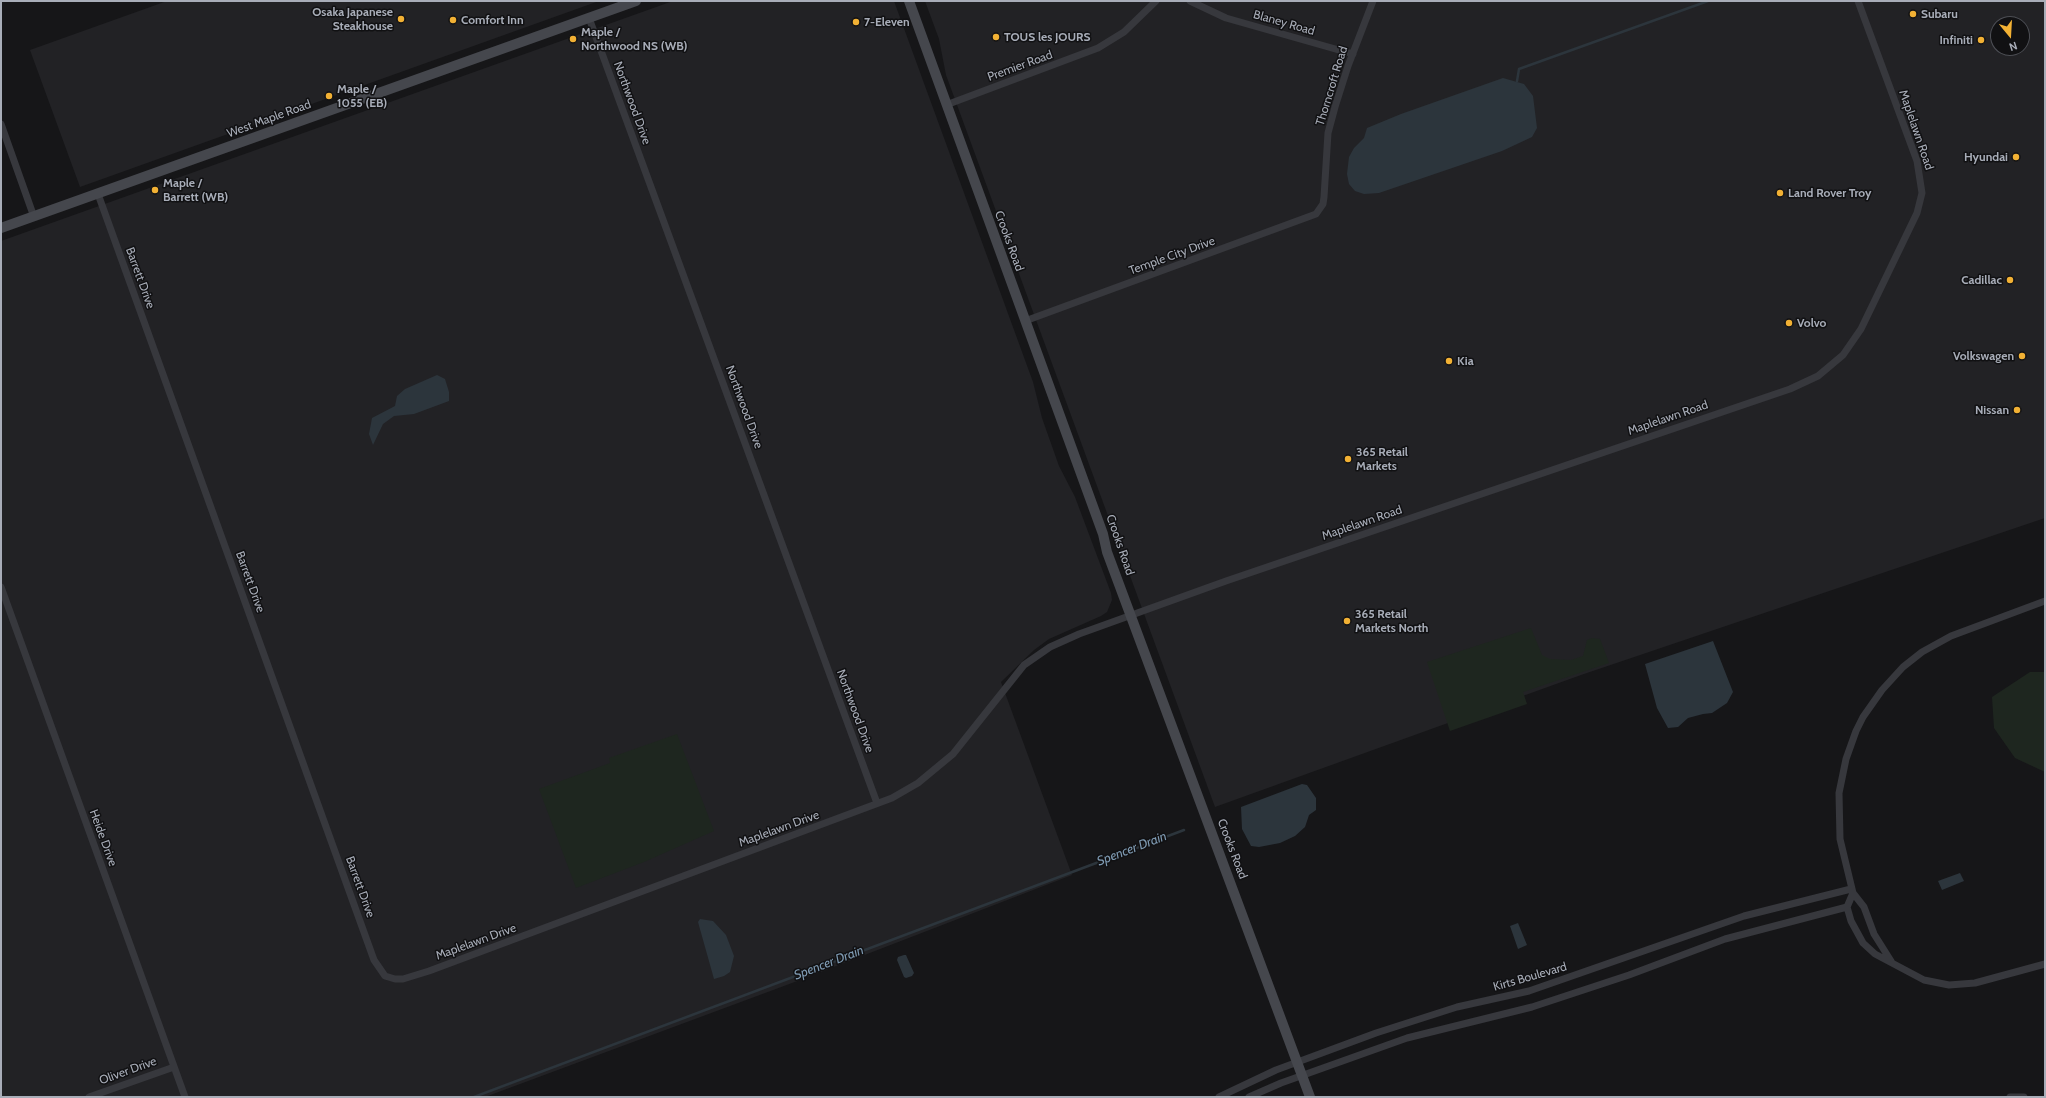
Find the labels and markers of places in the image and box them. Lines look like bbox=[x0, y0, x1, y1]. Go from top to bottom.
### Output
place label: Osaka Japanese Steakhouse bbox=[312, 5, 393, 33]
place label: Subaru bbox=[1921, 7, 1958, 21]
marker: Subaru bbox=[1908, 9, 1918, 19]
place label: Comfort Inn bbox=[461, 13, 524, 27]
marker: Osaka Japanese Steakhouse bbox=[396, 14, 406, 24]
marker: Comfort Inn bbox=[448, 15, 458, 25]
place label: 7-Eleven bbox=[864, 15, 910, 29]
marker: 7-Eleven bbox=[851, 17, 861, 27]
place label: Maple / Northwood NS (WB) bbox=[581, 25, 687, 53]
place label: TOUS les JOURS bbox=[1004, 30, 1091, 44]
marker: TOUS les JOURS bbox=[991, 32, 1001, 42]
place label: Infiniti bbox=[1940, 33, 1973, 47]
marker: Maple / Northwood NS (WB) bbox=[568, 34, 578, 44]
marker: Infiniti bbox=[1976, 35, 1986, 45]
place label: Maple / 1055 (EB) bbox=[337, 82, 387, 110]
marker: Maple / 1055 (EB) bbox=[324, 91, 334, 101]
place label: Hyundai bbox=[1964, 150, 2008, 164]
marker: Hyundai bbox=[2011, 152, 2021, 162]
place label: Maple / Barrett (WB) bbox=[163, 176, 228, 204]
marker: Maple / Barrett (WB) bbox=[150, 185, 160, 195]
place label: Land Rover Troy bbox=[1788, 186, 1871, 200]
marker: Land Rover Troy bbox=[1775, 188, 1785, 198]
place label: Cadillac bbox=[1961, 273, 2002, 287]
marker: Cadillac bbox=[2005, 275, 2015, 285]
place label: Volvo bbox=[1797, 316, 1826, 330]
marker: Volvo bbox=[1784, 318, 1794, 328]
place label: Volkswagen bbox=[1953, 349, 2014, 363]
marker: Volkswagen bbox=[2017, 351, 2027, 361]
place label: Kia bbox=[1457, 354, 1474, 368]
marker: Kia bbox=[1444, 356, 1454, 366]
place label: Nissan bbox=[1975, 403, 2009, 417]
marker: Nissan bbox=[2012, 405, 2022, 415]
place label: 365 Retail Markets bbox=[1356, 445, 1408, 473]
marker: 365 Retail Markets bbox=[1343, 454, 1353, 464]
place label: 365 Retail Markets North bbox=[1355, 607, 1428, 635]
marker: 365 Retail Markets North bbox=[1342, 616, 1352, 626]

